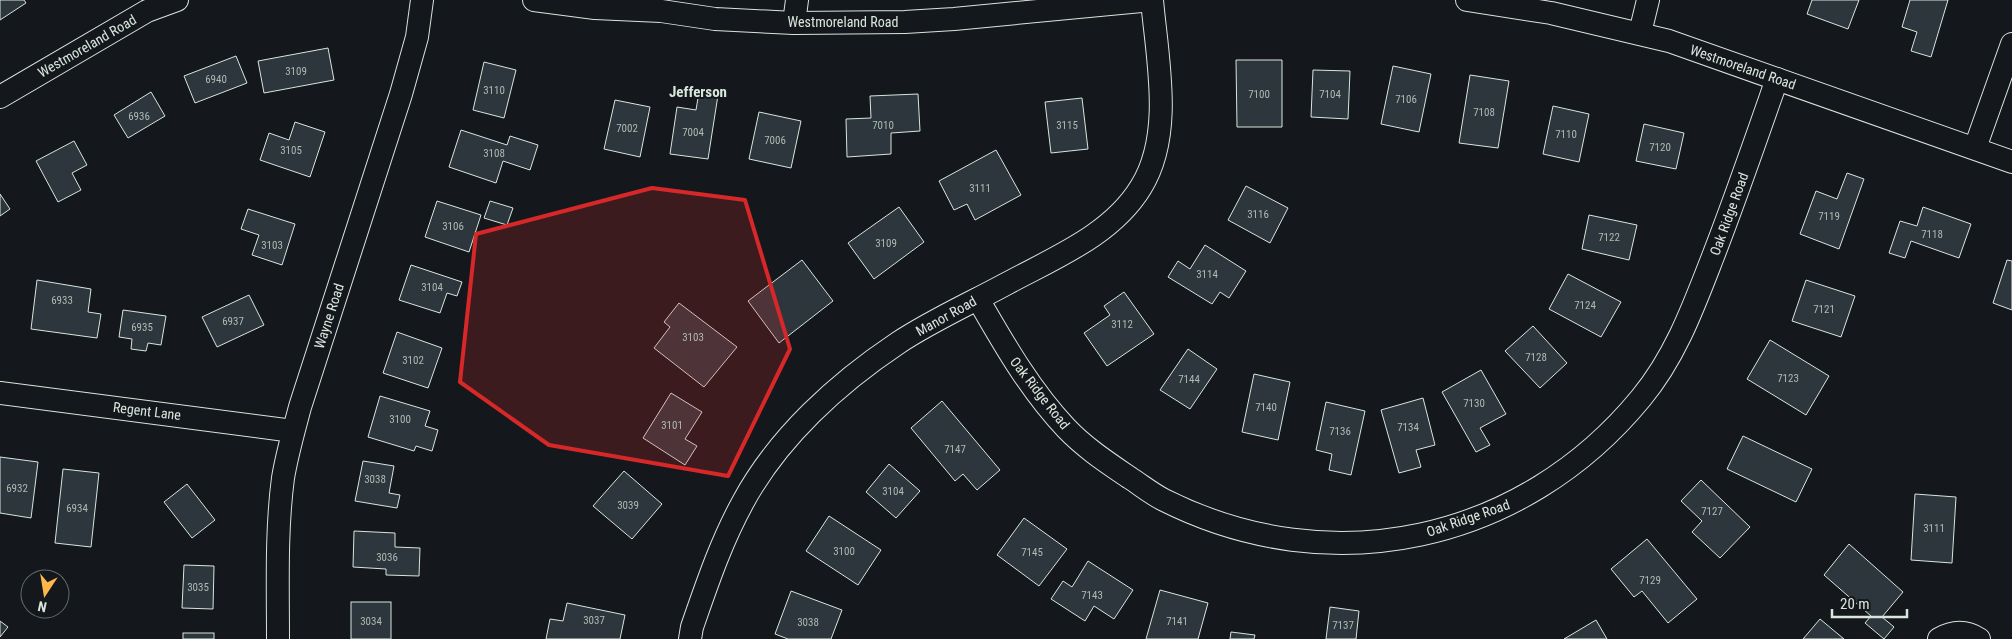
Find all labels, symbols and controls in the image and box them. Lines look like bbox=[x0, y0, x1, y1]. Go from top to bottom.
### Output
street label: Westmoreland Road bbox=[35, 11, 139, 81]
street label: Westmoreland Road bbox=[788, 14, 898, 30]
street label: Westmoreland Road bbox=[1688, 41, 1798, 93]
house number: 3109 bbox=[285, 65, 307, 78]
house number: 6940 bbox=[205, 73, 227, 86]
district label: Jefferson bbox=[669, 83, 727, 101]
house number: 3110 bbox=[483, 84, 505, 97]
house number: 7100 bbox=[1248, 88, 1270, 101]
house number: 7104 bbox=[1319, 88, 1341, 101]
house number: 7106 bbox=[1395, 93, 1417, 106]
house number: 7108 bbox=[1473, 106, 1495, 119]
house number: 6936 bbox=[128, 110, 150, 123]
house number: 7010 bbox=[872, 119, 894, 132]
house number: 3115 bbox=[1056, 119, 1078, 132]
house number: 7002 bbox=[616, 122, 638, 135]
house number: 7004 bbox=[682, 126, 704, 139]
house number: 7110 bbox=[1555, 128, 1577, 141]
house number: 7006 bbox=[764, 134, 786, 147]
house number: 7120 bbox=[1649, 141, 1671, 154]
house number: 3105 bbox=[280, 144, 302, 157]
house number: 3108 bbox=[483, 147, 505, 160]
street label: Oak Ridge Road bbox=[1707, 170, 1751, 258]
house number: 3111 bbox=[969, 182, 991, 195]
house number: 3116 bbox=[1247, 208, 1269, 221]
house number: 7119 bbox=[1818, 210, 1840, 223]
house number: 3106 bbox=[442, 220, 464, 233]
house number: 7118 bbox=[1921, 228, 1943, 241]
house number: 7122 bbox=[1598, 231, 1620, 244]
house number: 3109 bbox=[875, 237, 897, 250]
house number: 3103 bbox=[261, 239, 283, 252]
house number: 3114 bbox=[1196, 268, 1218, 281]
street label: Wayne Road bbox=[311, 281, 347, 351]
house number: 3104 bbox=[421, 281, 443, 294]
street label: Manor Road bbox=[913, 293, 979, 339]
house number: 6933 bbox=[51, 294, 73, 307]
house number: 7124 bbox=[1574, 299, 1596, 312]
house number: 7121 bbox=[1813, 303, 1835, 316]
house number: 6937 bbox=[222, 315, 244, 328]
house number: 3112 bbox=[1111, 318, 1133, 331]
house number: 6935 bbox=[131, 321, 153, 334]
house number: 3103 bbox=[682, 331, 704, 344]
house number: 7128 bbox=[1525, 351, 1547, 364]
house number: 3102 bbox=[402, 354, 424, 367]
street label: Oak Ridge Road bbox=[1007, 354, 1073, 432]
house number: 7123 bbox=[1777, 372, 1799, 385]
house number: 7144 bbox=[1178, 373, 1200, 386]
house number: 7130 bbox=[1463, 397, 1485, 410]
street label: Regent Lane bbox=[112, 399, 182, 423]
house number: 7140 bbox=[1255, 401, 1277, 414]
house number: 3100 bbox=[389, 413, 411, 426]
house number: 3101 bbox=[661, 419, 683, 432]
house number: 7134 bbox=[1397, 421, 1419, 434]
house number: 7136 bbox=[1329, 425, 1351, 438]
house number: 7147 bbox=[944, 443, 966, 456]
house number: 3038 bbox=[364, 473, 386, 486]
house number: 6932 bbox=[6, 482, 28, 495]
house number: 3104 bbox=[882, 485, 904, 498]
street label: Oak Ridge Road bbox=[1424, 496, 1512, 540]
house number: 3039 bbox=[617, 499, 639, 512]
house number: 6934 bbox=[66, 502, 88, 515]
house number: 7127 bbox=[1701, 505, 1723, 518]
house number: 3111 bbox=[1923, 522, 1945, 535]
house number: 3100 bbox=[833, 545, 855, 558]
house number: 7145 bbox=[1021, 546, 1043, 559]
house number: 3036 bbox=[376, 551, 398, 564]
north arrow bbox=[20, 569, 70, 619]
house number: 7129 bbox=[1639, 574, 1661, 587]
house number: 3035 bbox=[187, 581, 209, 594]
scale bar bbox=[1832, 586, 1907, 618]
house number: 7143 bbox=[1081, 589, 1103, 602]
text: 20 m bbox=[1840, 595, 1870, 613]
text: N bbox=[36, 598, 48, 615]
house number: 3037 bbox=[583, 614, 605, 627]
house number: 3034 bbox=[360, 615, 382, 628]
house number: 7141 bbox=[1166, 615, 1188, 628]
house number: 3038 bbox=[797, 616, 819, 629]
house number: 7137 bbox=[1332, 619, 1354, 632]

